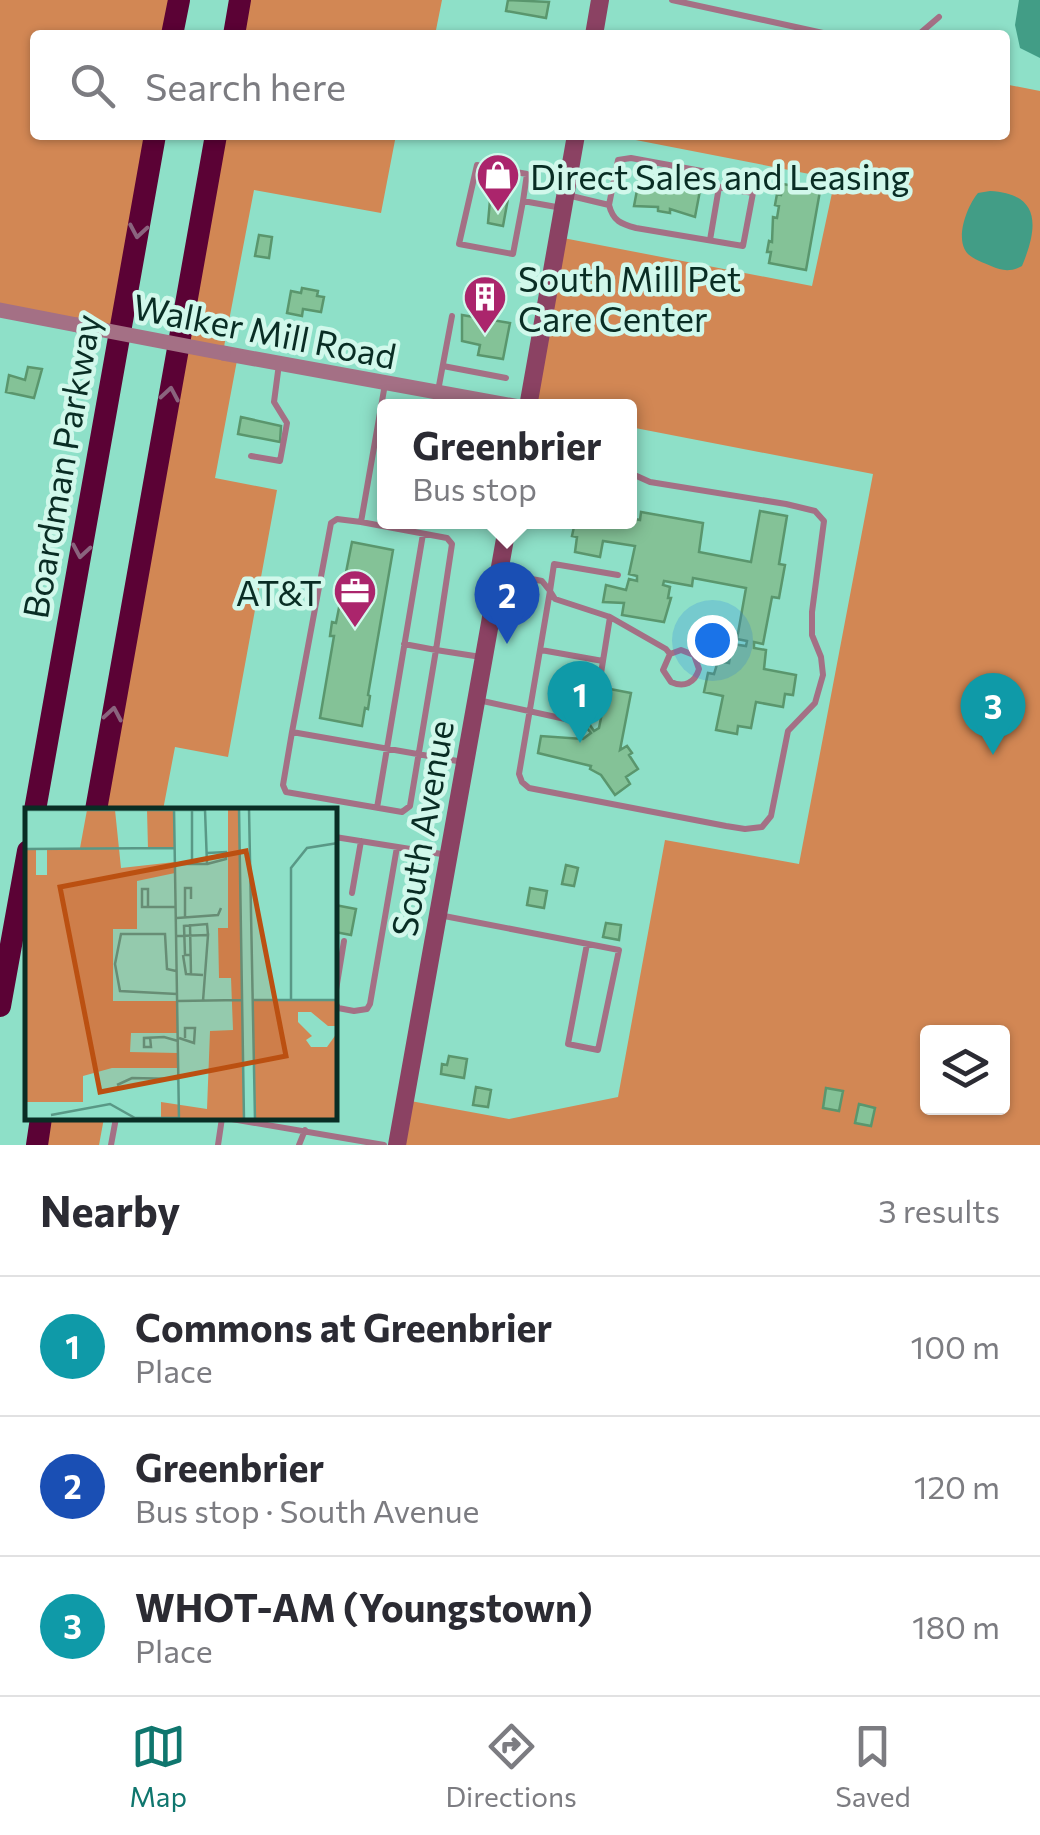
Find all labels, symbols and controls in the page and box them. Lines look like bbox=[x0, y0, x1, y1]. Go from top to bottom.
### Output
search box bbox=[30, 30, 1010, 140]
icon: search bbox=[65, 58, 120, 113]
text: Search here bbox=[145, 62, 346, 109]
shop icon: Direct Sales and Leasing bbox=[475, 152, 521, 213]
place label: Direct Sales and Leasing bbox=[530, 154, 910, 197]
one-way arrow bbox=[128, 223, 149, 239]
place label: South Mill Pet Care Center bbox=[518, 256, 741, 339]
building icon: South Mill Pet Care Center bbox=[462, 274, 508, 335]
street label: Walker Mill Road bbox=[130, 283, 400, 377]
street label: Boardman Parkway bbox=[12, 311, 108, 621]
one-way arrow bbox=[159, 386, 180, 402]
popup bbox=[377, 399, 637, 529]
text: Greenbrier bbox=[412, 421, 602, 468]
text: Bus stop bbox=[412, 468, 537, 508]
one-way arrow bbox=[71, 543, 92, 559]
pin: 2 bbox=[474, 562, 540, 644]
office icon: AT&T bbox=[332, 568, 378, 629]
place label: AT&T bbox=[236, 570, 322, 613]
your location bbox=[687, 615, 738, 666]
pin: 1 bbox=[548, 660, 612, 743]
pin: 3 bbox=[960, 672, 1026, 755]
one-way arrow bbox=[102, 706, 123, 722]
street label: South Avenue bbox=[381, 717, 461, 939]
inset map bbox=[25, 808, 338, 1120]
map controls bbox=[920, 1025, 1010, 1115]
button: layers bbox=[920, 1025, 1010, 1115]
text: Nearby bbox=[40, 1184, 180, 1236]
text: 3 results bbox=[878, 1190, 1000, 1230]
text: Commons at Greenbrier bbox=[135, 1303, 552, 1350]
text: 1 bbox=[65, 1326, 80, 1366]
text: 100 m bbox=[911, 1326, 1000, 1366]
text: Place bbox=[135, 1350, 213, 1390]
text: Greenbrier bbox=[135, 1443, 324, 1490]
text: 2 bbox=[63, 1466, 82, 1506]
text: 120 m bbox=[914, 1466, 1000, 1506]
text: Bus stop · South Avenue bbox=[135, 1490, 479, 1530]
text: WHOT-AM (Youngstown) bbox=[135, 1583, 593, 1630]
text: 3 bbox=[63, 1606, 82, 1646]
text: 180 m bbox=[912, 1606, 1000, 1646]
text: Place bbox=[135, 1630, 213, 1670]
tab: Map bbox=[129, 1719, 187, 1813]
tab: Directions bbox=[445, 1719, 577, 1813]
tab: Saved bbox=[835, 1719, 911, 1813]

